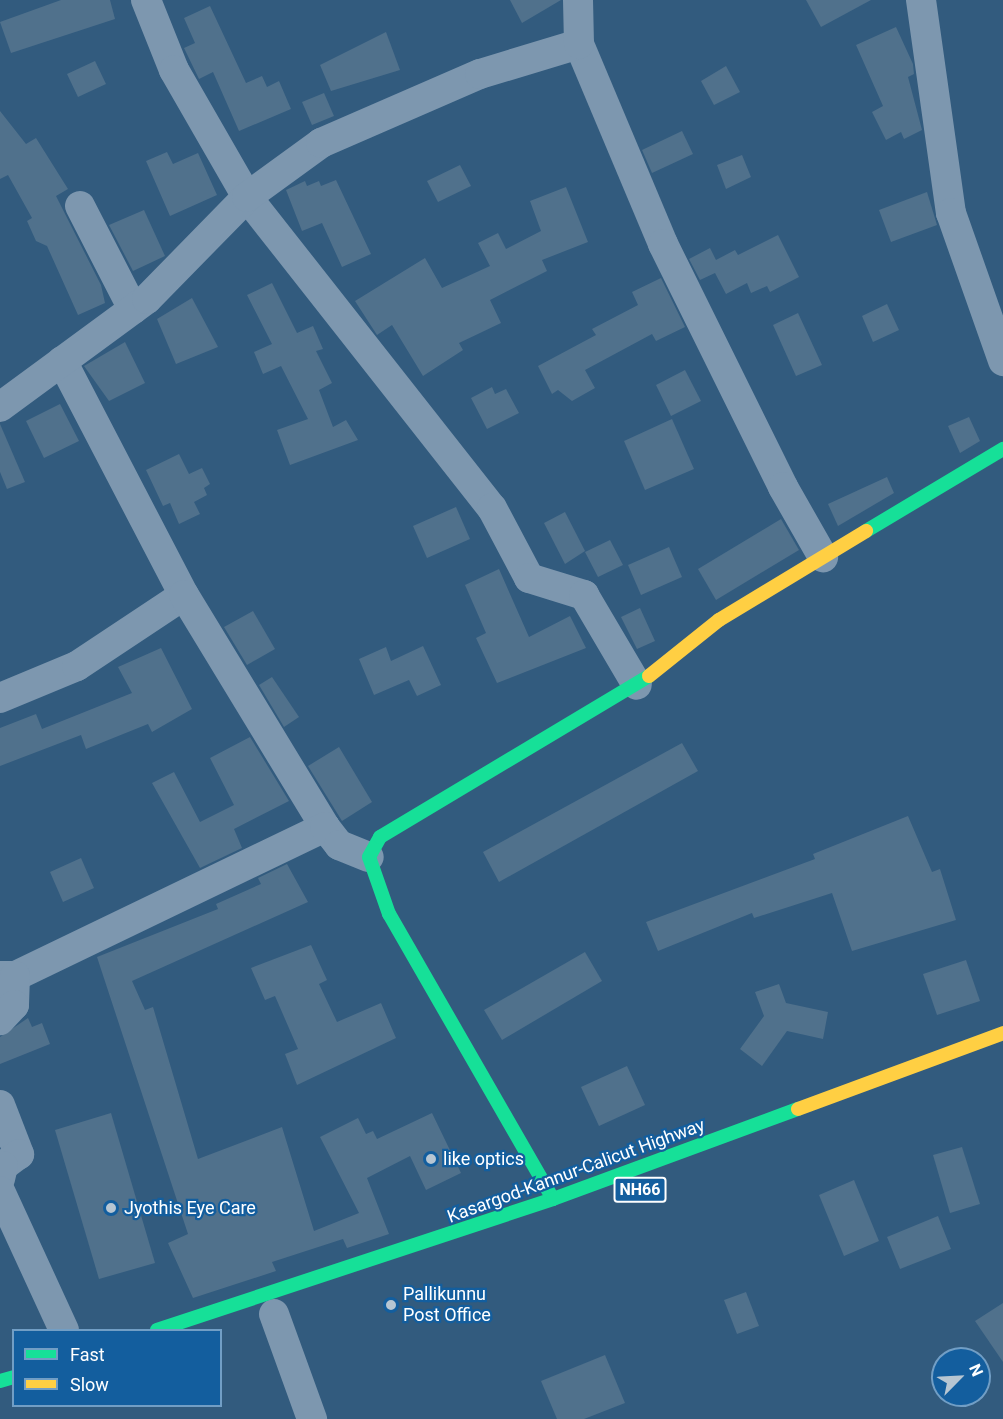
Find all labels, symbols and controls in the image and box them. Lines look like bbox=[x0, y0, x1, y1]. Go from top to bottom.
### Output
street label: Kasargod-Kannur-Calicut Highway bbox=[444, 1114, 708, 1228]
place label: like optics bbox=[443, 1148, 524, 1170]
marker: like optics bbox=[424, 1152, 438, 1166]
road number: NH66 bbox=[613, 1177, 667, 1203]
place label: Jyothis Eye Care bbox=[124, 1197, 256, 1219]
marker: Jyothis Eye Care bbox=[102, 1199, 120, 1217]
place label: Pallikunnu Post Office bbox=[403, 1284, 491, 1326]
marker: Pallikunnu Post Office bbox=[384, 1298, 398, 1312]
legend bbox=[12, 1329, 222, 1407]
text: Fast bbox=[70, 1344, 105, 1365]
north arrow bbox=[931, 1347, 991, 1407]
text: N bbox=[965, 1361, 987, 1379]
text: Slow bbox=[70, 1374, 109, 1395]

